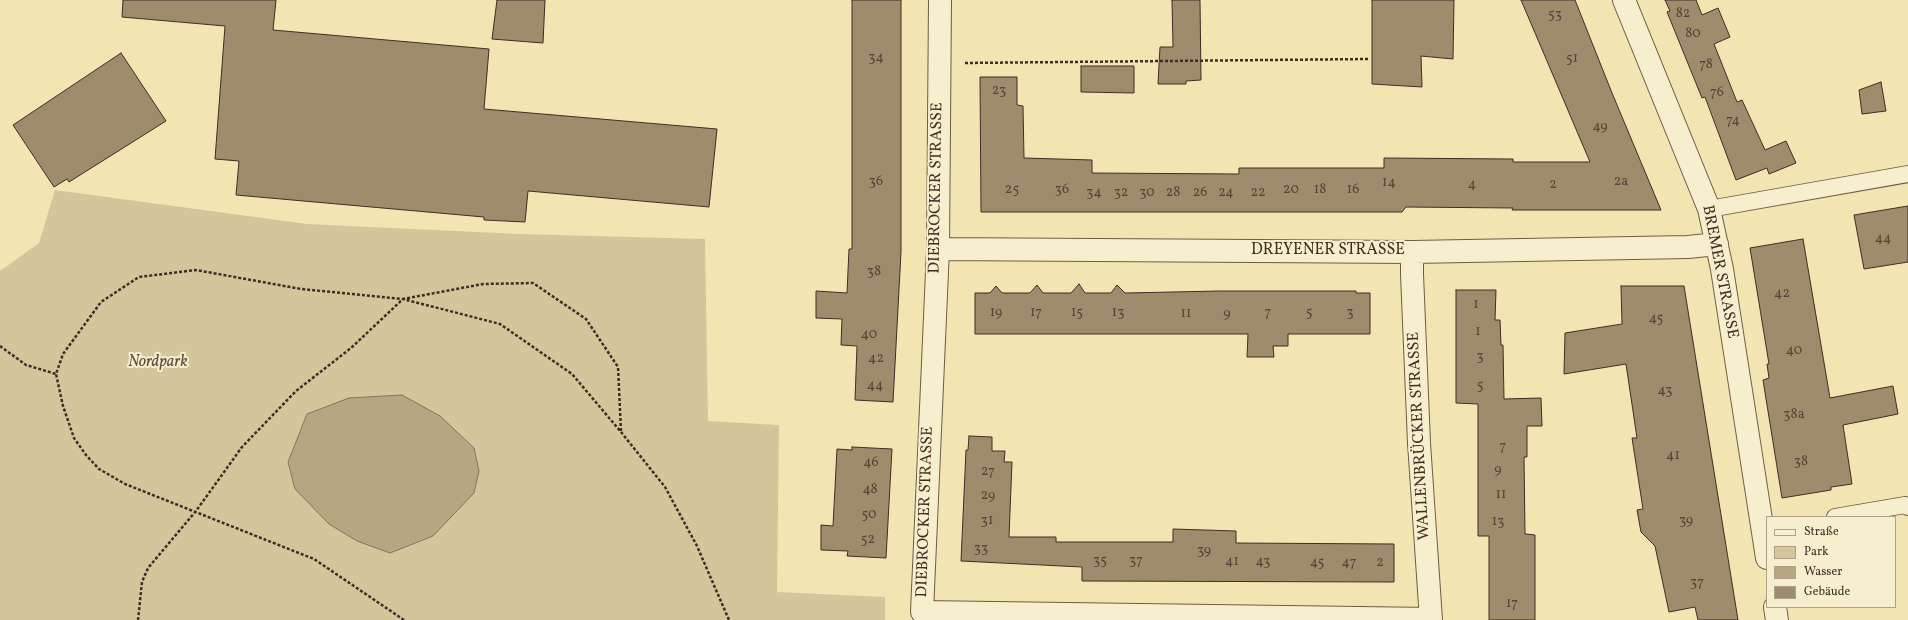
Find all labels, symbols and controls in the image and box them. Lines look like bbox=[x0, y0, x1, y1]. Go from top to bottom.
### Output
house number: 82 bbox=[1676, 6, 1690, 22]
house number: 53 bbox=[1548, 7, 1562, 23]
house number: 80 bbox=[1685, 26, 1701, 42]
house number: 34 bbox=[868, 50, 884, 66]
house number: 51 bbox=[1566, 51, 1578, 67]
house number: 78 bbox=[1699, 57, 1713, 73]
house number: 23 bbox=[992, 83, 1006, 99]
house number: 76 bbox=[1710, 85, 1724, 101]
street label: DIEBROCKER STRASSE bbox=[926, 102, 948, 274]
house number: 74 bbox=[1726, 113, 1740, 129]
house number: 49 bbox=[1592, 119, 1608, 135]
house number: 36 bbox=[869, 174, 883, 190]
house number: 2a bbox=[1614, 174, 1628, 190]
house number: 14 bbox=[1382, 175, 1396, 191]
house number: 4 bbox=[1468, 177, 1476, 193]
house number: 2 bbox=[1549, 177, 1557, 193]
house number: 25 bbox=[1005, 182, 1019, 198]
house number: 36 bbox=[1055, 182, 1069, 198]
house number: 20 bbox=[1283, 182, 1299, 198]
house number: 18 bbox=[1314, 182, 1326, 198]
house number: 16 bbox=[1347, 182, 1359, 198]
house number: 34 bbox=[1086, 185, 1102, 201]
house number: 32 bbox=[1114, 185, 1128, 201]
house number: 30 bbox=[1139, 185, 1155, 201]
house number: 28 bbox=[1166, 185, 1180, 201]
house number: 26 bbox=[1193, 185, 1207, 201]
house number: 24 bbox=[1218, 185, 1234, 201]
house number: 22 bbox=[1250, 185, 1266, 201]
street label: BREMER STRASSE bbox=[1697, 204, 1741, 340]
house number: 44 bbox=[1875, 231, 1891, 247]
street label: DREYENER STRASSE bbox=[1251, 241, 1405, 261]
house number: 38 bbox=[867, 264, 881, 280]
house number: 42 bbox=[1774, 286, 1790, 302]
house number: 1 bbox=[1473, 297, 1479, 313]
house number: 19 bbox=[990, 305, 1002, 321]
house number: 17 bbox=[1030, 305, 1042, 321]
house number: 15 bbox=[1071, 305, 1083, 321]
house number: 13 bbox=[1112, 305, 1124, 321]
house number: 7 bbox=[1265, 305, 1271, 321]
house number: 5 bbox=[1306, 305, 1312, 321]
house number: 3 bbox=[1346, 305, 1354, 321]
house number: 11 bbox=[1181, 306, 1191, 322]
house number: 9 bbox=[1223, 306, 1231, 322]
house number: 45 bbox=[1649, 311, 1663, 327]
house number: 1 bbox=[1475, 324, 1481, 340]
house number: 40 bbox=[861, 327, 877, 343]
street label: WALLENBRÜCKER STRASSE bbox=[1405, 331, 1435, 541]
house number: 40 bbox=[1786, 343, 1802, 359]
house number: 3 bbox=[1476, 349, 1484, 365]
house number: 42 bbox=[868, 351, 884, 367]
park label: Nordpark bbox=[128, 353, 188, 373]
house number: 44 bbox=[867, 378, 883, 394]
house number: 5 bbox=[1477, 378, 1483, 394]
house number: 43 bbox=[1658, 383, 1672, 399]
house number: 38a bbox=[1783, 407, 1805, 423]
street label: DIEBROCKER STRASSE bbox=[913, 426, 939, 598]
house number: 7 bbox=[1500, 439, 1506, 455]
house number: 41 bbox=[1666, 448, 1680, 464]
house number: 38 bbox=[1794, 454, 1808, 470]
house number: 46 bbox=[863, 455, 879, 471]
house number: 9 bbox=[1494, 462, 1502, 478]
house number: 27 bbox=[981, 464, 995, 480]
house number: 48 bbox=[862, 482, 878, 498]
house number: 11 bbox=[1496, 487, 1506, 503]
house number: 29 bbox=[981, 488, 995, 504]
house number: 50 bbox=[862, 507, 876, 523]
house number: 31 bbox=[981, 513, 993, 529]
house number: 39 bbox=[1679, 513, 1693, 529]
house number: 13 bbox=[1492, 514, 1504, 530]
legend bbox=[1766, 516, 1896, 608]
text: Straße bbox=[1804, 524, 1839, 540]
house number: 52 bbox=[861, 532, 875, 548]
house number: 33 bbox=[974, 541, 988, 557]
house number: 39 bbox=[1197, 543, 1211, 559]
text: Park bbox=[1804, 544, 1829, 560]
house number: 35 bbox=[1093, 553, 1107, 569]
house number: 37 bbox=[1129, 553, 1143, 569]
house number: 41 bbox=[1225, 554, 1239, 570]
house number: 43 bbox=[1256, 554, 1270, 570]
house number: 45 bbox=[1310, 555, 1324, 571]
house number: 47 bbox=[1341, 555, 1357, 571]
house number: 2 bbox=[1376, 555, 1384, 571]
text: Wasser bbox=[1804, 564, 1842, 580]
house number: 37 bbox=[1690, 575, 1704, 591]
text: Gebäude bbox=[1804, 584, 1850, 600]
house number: 17 bbox=[1506, 596, 1518, 612]

